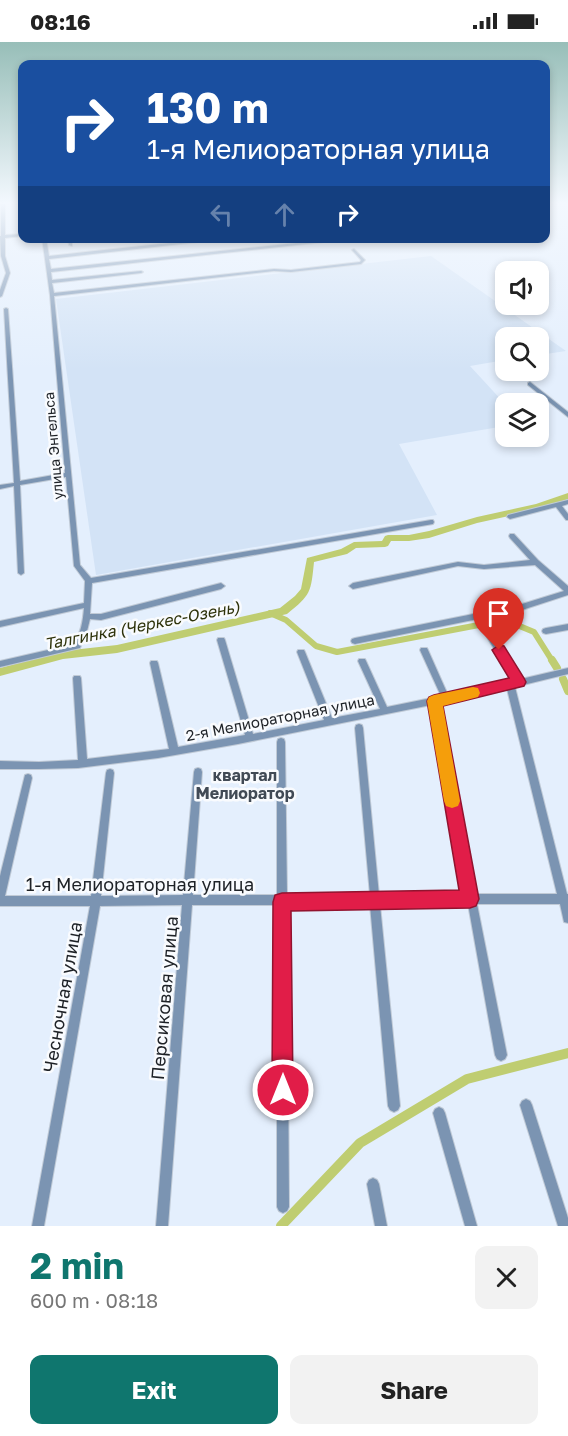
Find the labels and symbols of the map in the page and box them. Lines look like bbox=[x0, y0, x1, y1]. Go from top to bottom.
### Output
street label: улица Энгельса bbox=[40, 391, 66, 501]
pin bbox=[473, 588, 524, 650]
water label: Талгинка (Черкес-Озень) bbox=[43, 596, 242, 654]
street label: 2-я Мелиораторная улица bbox=[184, 690, 376, 744]
district label: квартал Мелиоратор bbox=[196, 765, 295, 803]
street label: 1-я Мелиораторная улица bbox=[26, 873, 254, 895]
street label: Персиковая улица bbox=[146, 915, 182, 1081]
street label: Чесночная улица bbox=[38, 920, 86, 1074]
position arrow bbox=[251, 1058, 315, 1122]

